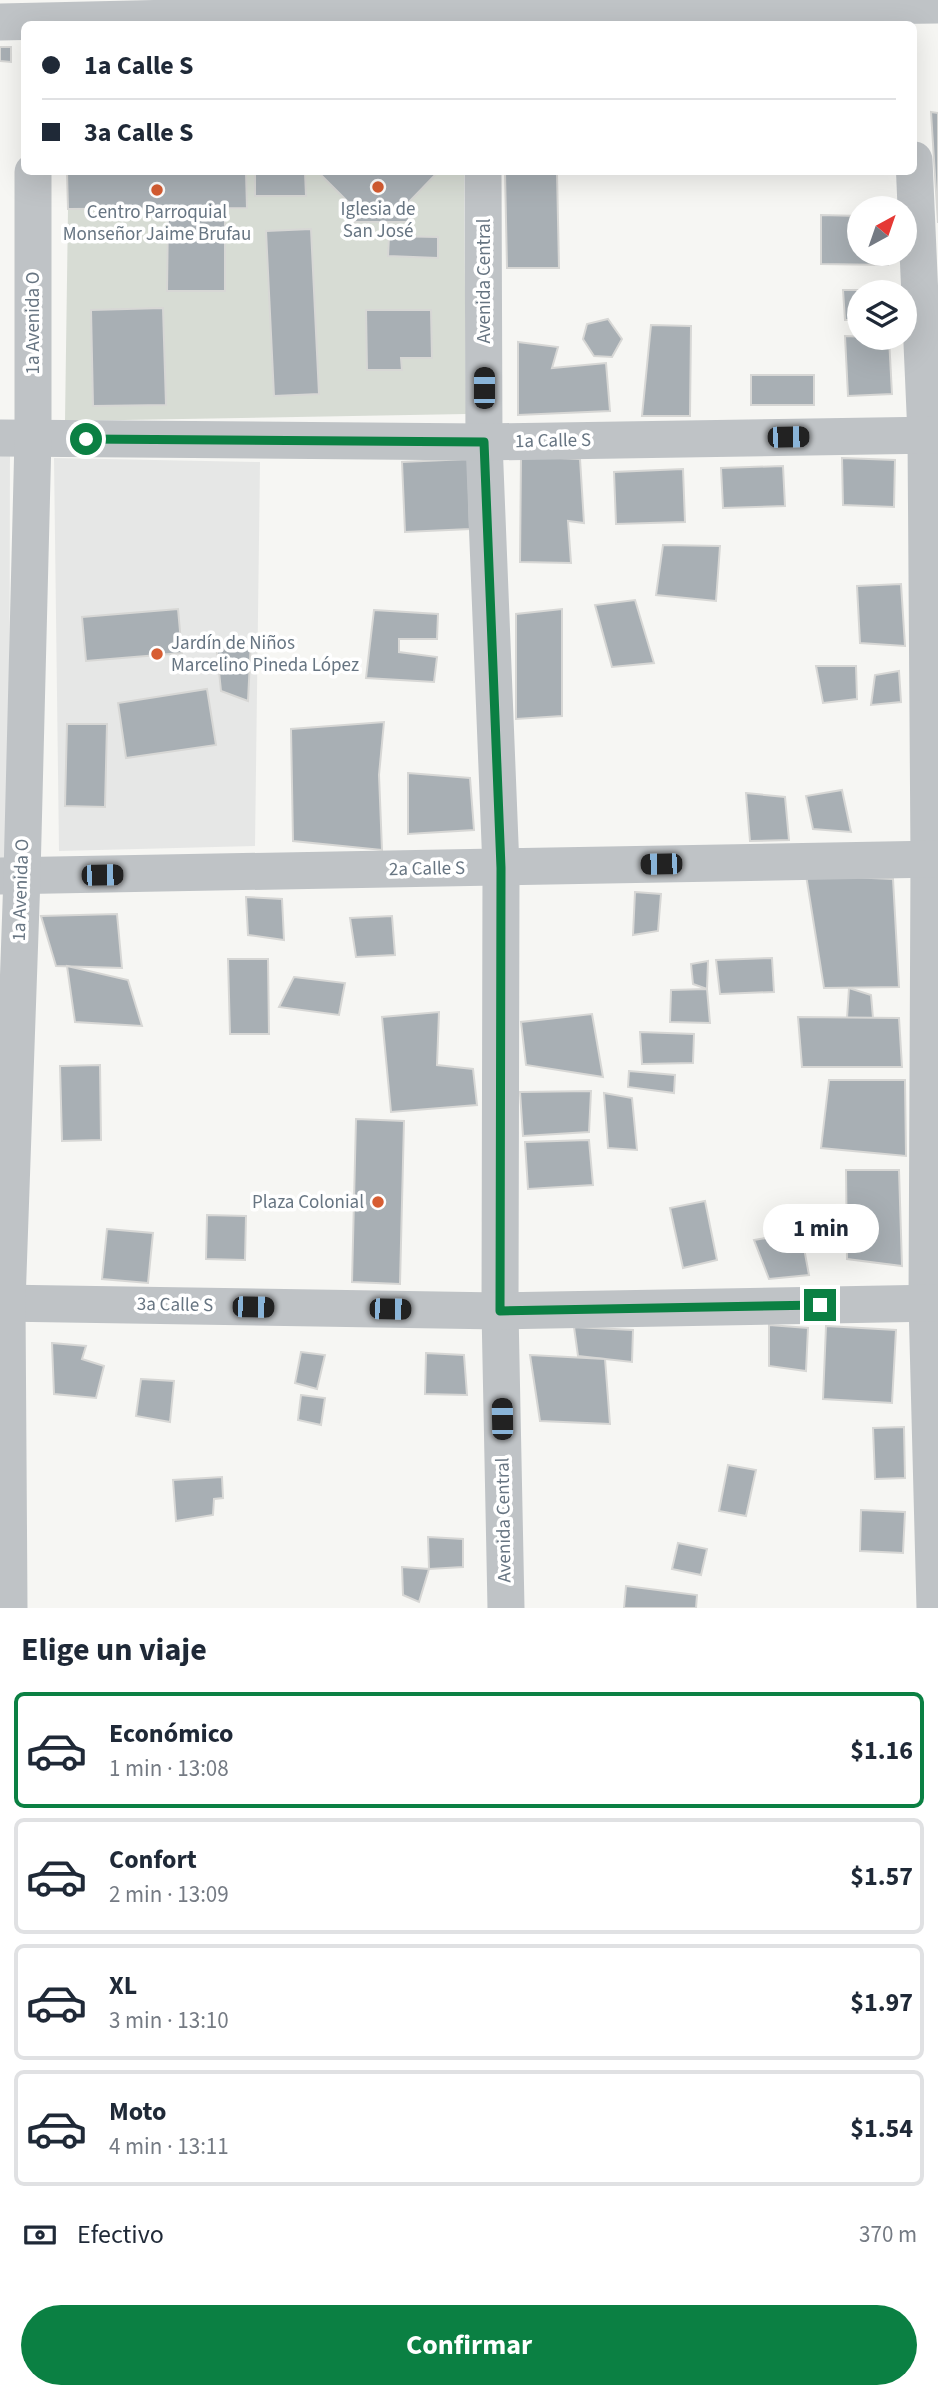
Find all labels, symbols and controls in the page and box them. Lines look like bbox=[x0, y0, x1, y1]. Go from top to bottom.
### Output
text: 1a Calle S bbox=[84, 47, 193, 84]
text: 3a Calle S bbox=[84, 114, 193, 151]
marker: Iglesia de San José bbox=[370, 179, 386, 195]
marker: Centro Parroquial Monseñor Jaime Brufau bbox=[149, 182, 165, 198]
place label: Iglesia de San José bbox=[341, 196, 415, 245]
north arrow bbox=[847, 196, 917, 266]
map controls bbox=[847, 196, 917, 350]
place label: Centro Parroquial Monseñor Jaime Brufau bbox=[63, 199, 251, 248]
street label: Avenida Central bbox=[471, 218, 498, 344]
street label: 1a Avenida O bbox=[20, 272, 47, 374]
button: layers bbox=[847, 280, 917, 350]
car bbox=[474, 367, 495, 409]
route start bbox=[70, 423, 102, 455]
car bbox=[767, 426, 810, 448]
street label: 1a Calle S bbox=[515, 427, 591, 455]
place label: Jardín de Niños Marcelino Pineda López bbox=[171, 630, 359, 679]
marker: Jardín de Niños Marcelino Pineda López bbox=[149, 646, 165, 662]
street label: 1a Avenida O bbox=[6, 838, 36, 942]
car bbox=[640, 853, 683, 875]
street label: 2a Calle S bbox=[389, 855, 465, 883]
car bbox=[81, 864, 124, 886]
place label: Plaza Colonial bbox=[252, 1189, 364, 1216]
marker: Plaza Colonial bbox=[370, 1194, 386, 1210]
callout: 1 min bbox=[762, 1204, 878, 1252]
text: 1 min bbox=[793, 1212, 849, 1245]
route end bbox=[804, 1289, 836, 1321]
street label: 3a Calle S bbox=[137, 1291, 213, 1319]
car bbox=[232, 1296, 275, 1318]
car bbox=[369, 1298, 412, 1320]
car bbox=[492, 1398, 513, 1440]
street label: Avenida Central bbox=[489, 1457, 519, 1583]
text: Elige un viaje bbox=[21, 1627, 207, 1673]
text: Económico bbox=[109, 1715, 234, 1752]
icon: car bbox=[25, 1719, 88, 1782]
text: $1.16 bbox=[850, 1732, 913, 1769]
text: 1 min · 13:08 bbox=[109, 1752, 229, 1785]
text: Confort bbox=[109, 1841, 197, 1878]
icon: car bbox=[25, 1845, 88, 1908]
text: $1.57 bbox=[850, 1858, 913, 1895]
text: 2 min · 13:09 bbox=[109, 1878, 229, 1911]
text: XL bbox=[109, 1967, 137, 2004]
icon: car bbox=[25, 1971, 88, 2034]
text: $1.97 bbox=[850, 1984, 913, 2021]
text: 3 min · 13:10 bbox=[109, 2004, 229, 2037]
text: Moto bbox=[109, 2093, 166, 2130]
icon: car bbox=[25, 2097, 88, 2160]
text: $1.54 bbox=[850, 2110, 913, 2147]
text: 4 min · 13:11 bbox=[109, 2130, 229, 2163]
icon: cash bbox=[21, 2216, 59, 2254]
text: Efectivo bbox=[77, 2216, 164, 2253]
text: 370 m bbox=[859, 2218, 917, 2251]
button: Confirmar bbox=[21, 2305, 917, 2385]

